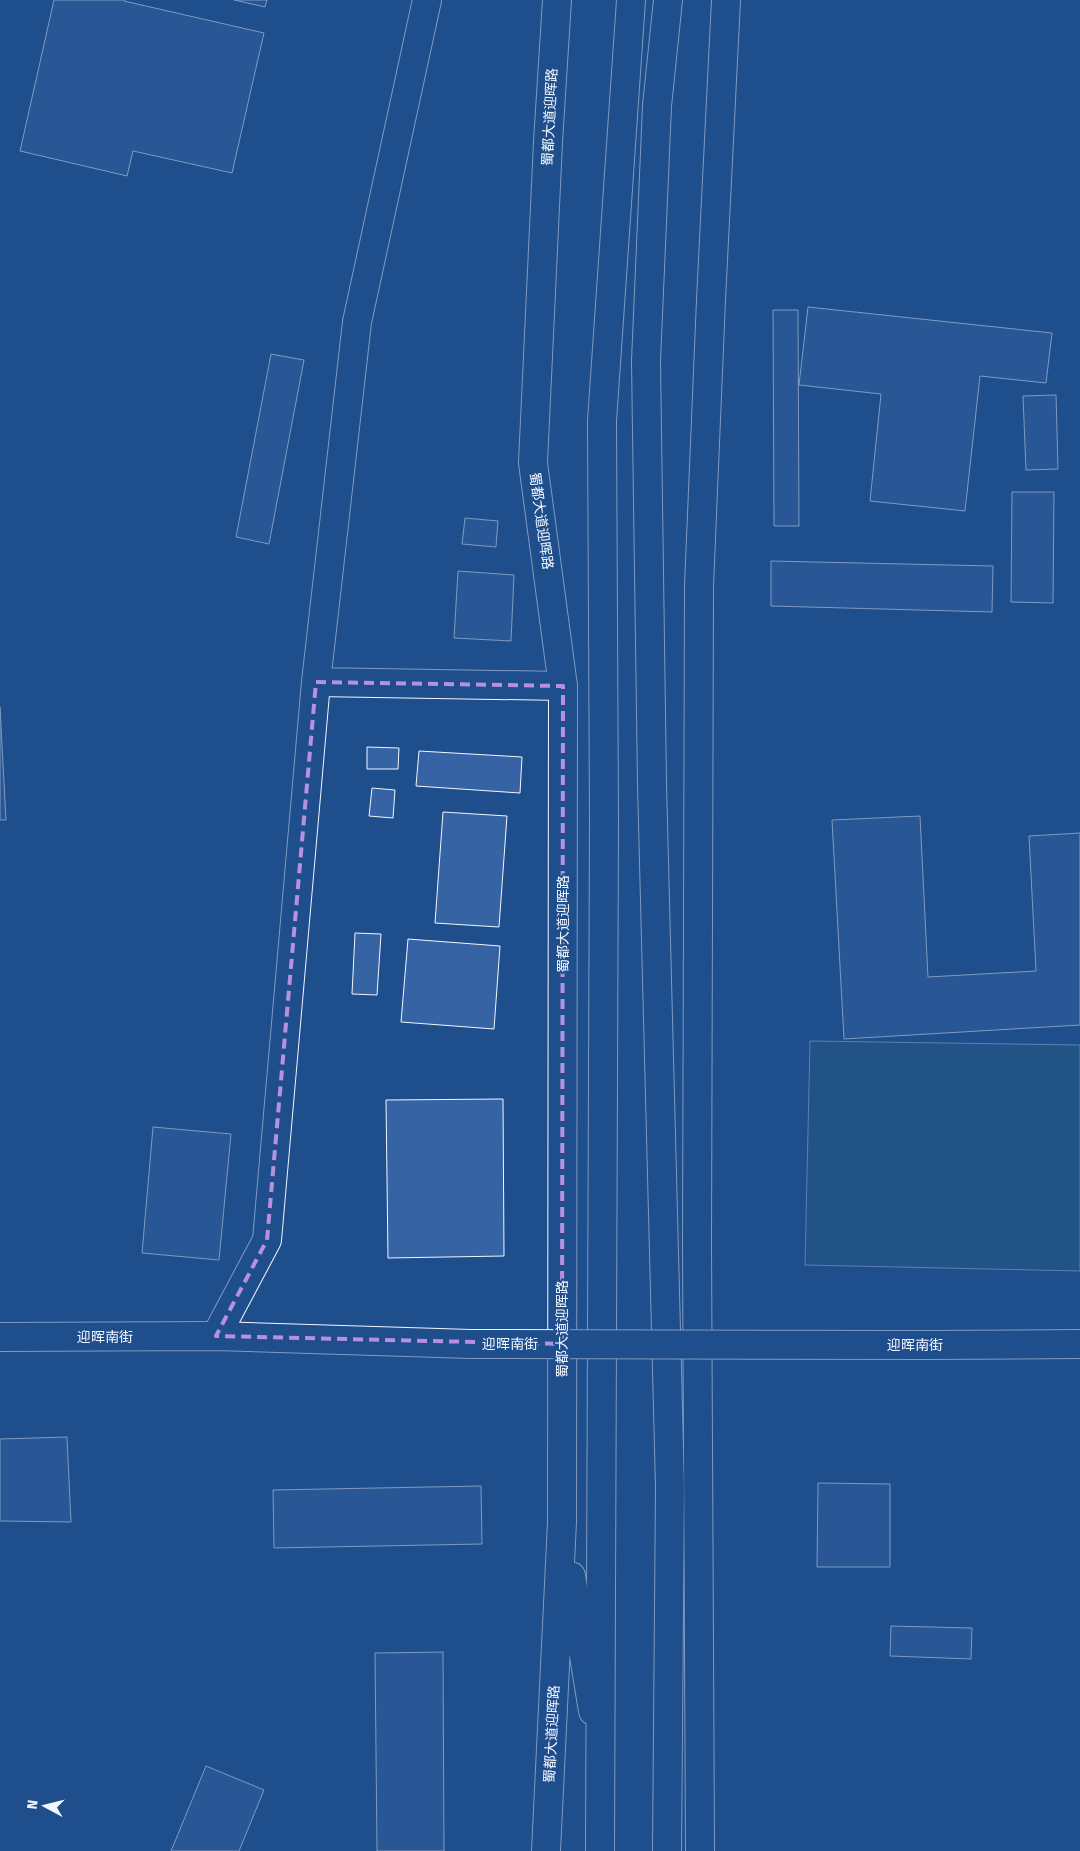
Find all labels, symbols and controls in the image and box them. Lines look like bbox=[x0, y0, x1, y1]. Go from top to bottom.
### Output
street label: 蜀都大道迎晖路 bbox=[539, 68, 561, 166]
street label: 蜀都大道迎晖路 bbox=[526, 471, 556, 571]
street label: 蜀都大道迎晖路 bbox=[555, 875, 572, 973]
street label: 蜀都大道迎晖路 bbox=[554, 1280, 571, 1378]
street label: 迎晖南街 bbox=[77, 1329, 133, 1346]
street label: 迎晖南街 bbox=[482, 1336, 538, 1353]
street label: 迎晖南街 bbox=[887, 1337, 943, 1354]
street label: 蜀都大道迎晖路 bbox=[541, 1685, 563, 1783]
north arrow bbox=[20, 1781, 70, 1831]
text: N bbox=[24, 1799, 42, 1810]

